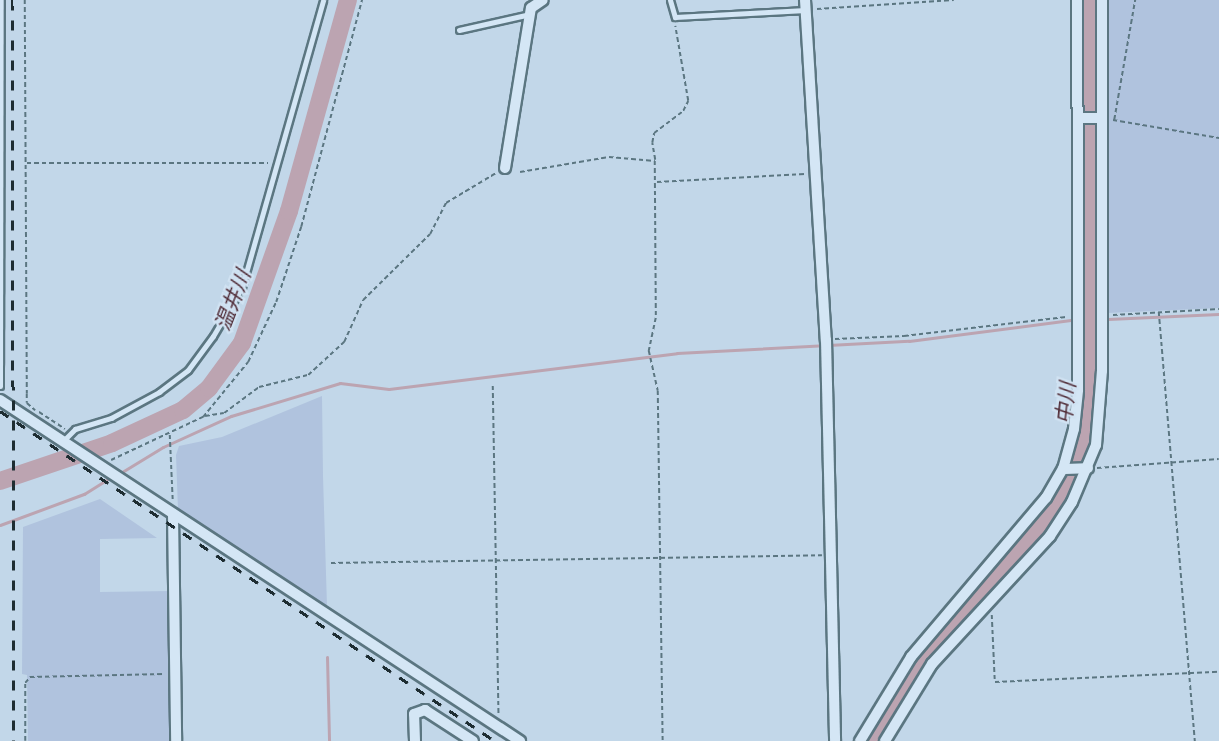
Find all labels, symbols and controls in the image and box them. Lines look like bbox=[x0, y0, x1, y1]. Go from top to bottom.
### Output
water label: 温井川 bbox=[209, 266, 255, 334]
water label: 中川 bbox=[1050, 381, 1080, 425]

